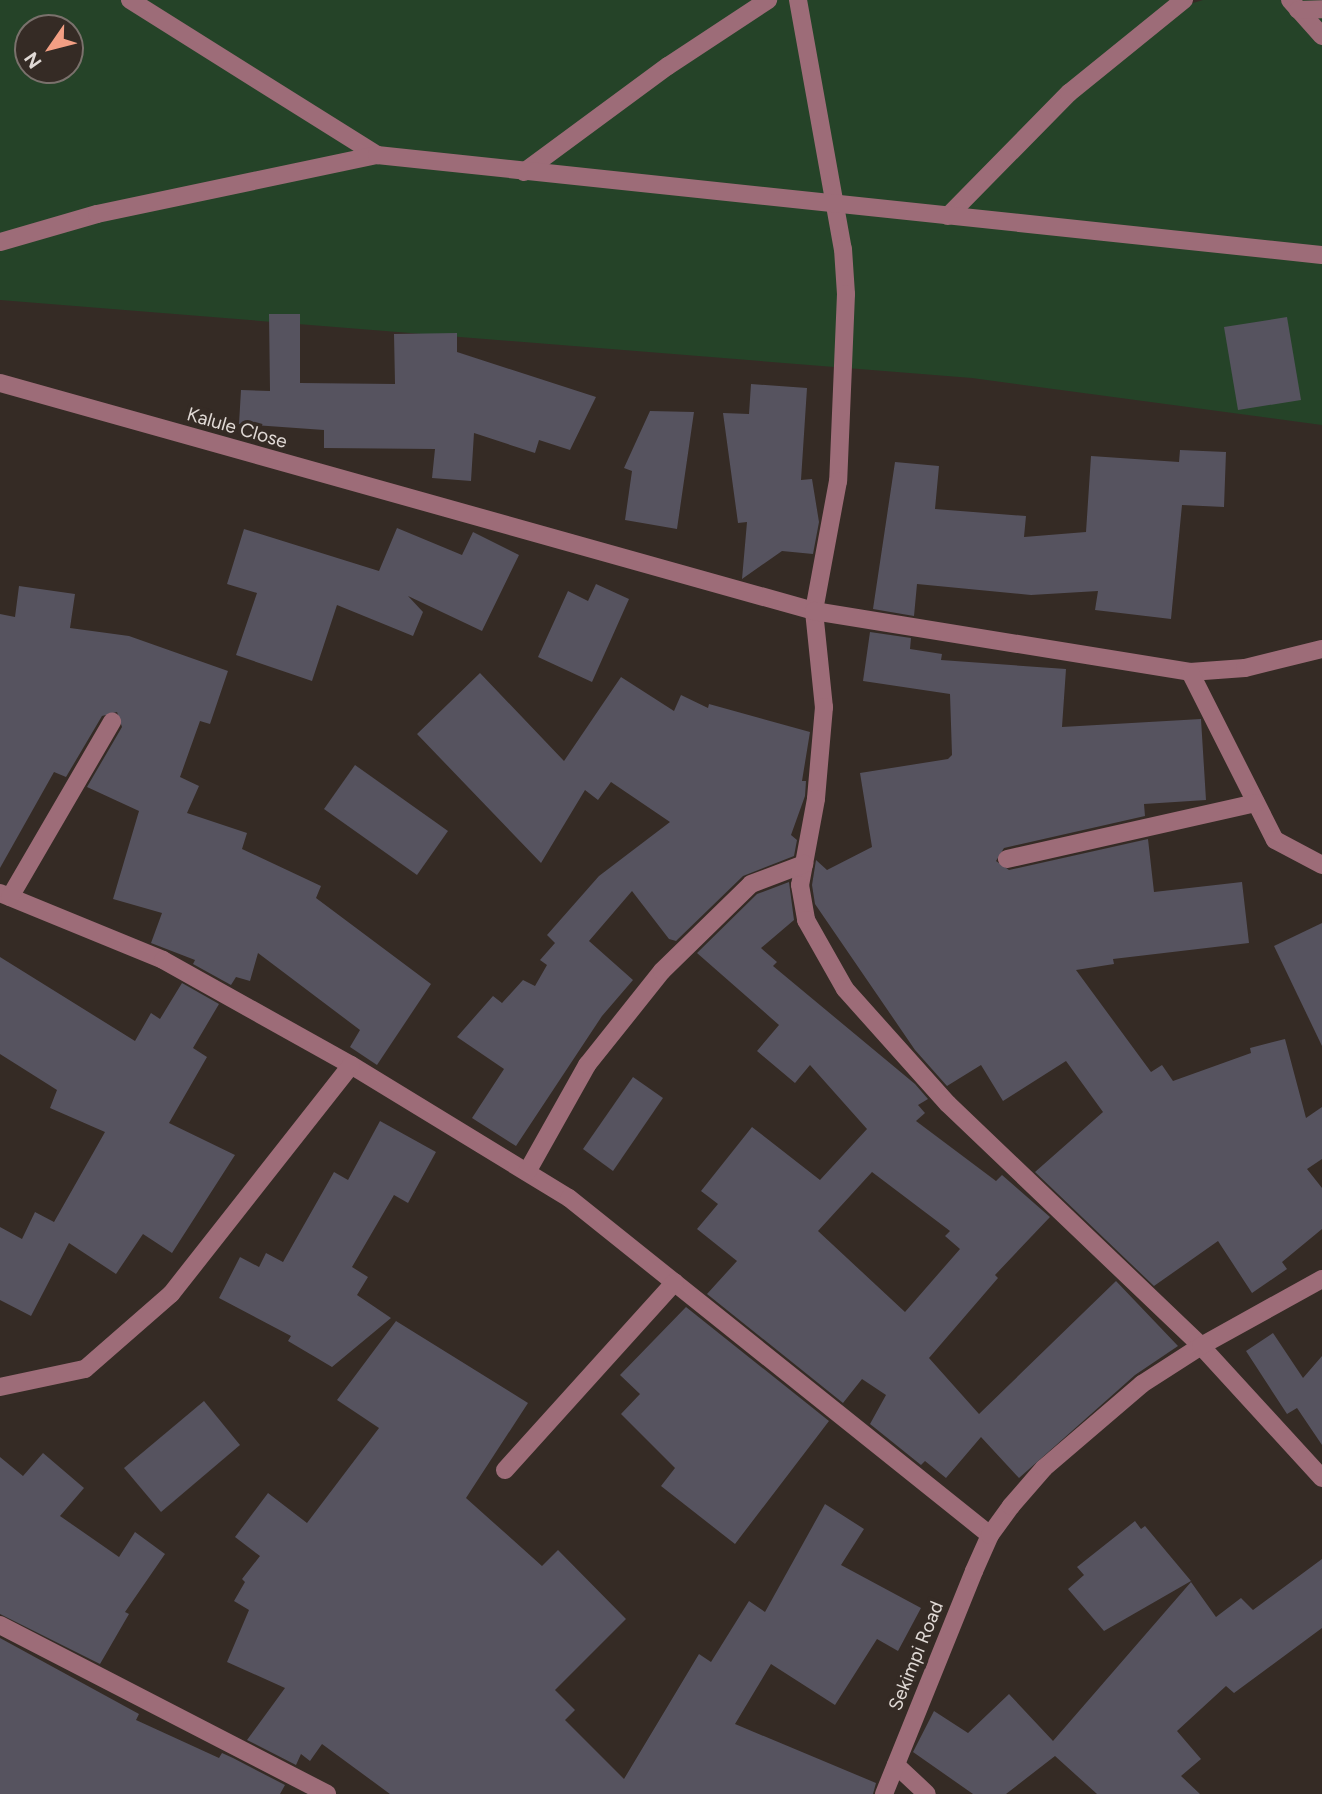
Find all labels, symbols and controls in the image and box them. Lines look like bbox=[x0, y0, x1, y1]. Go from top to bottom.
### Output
north arrow bbox=[14, 14, 84, 84]
text: N bbox=[19, 48, 47, 73]
street label: Kalule Close bbox=[184, 403, 290, 453]
street label: Sekimpi Road bbox=[884, 1598, 948, 1714]

